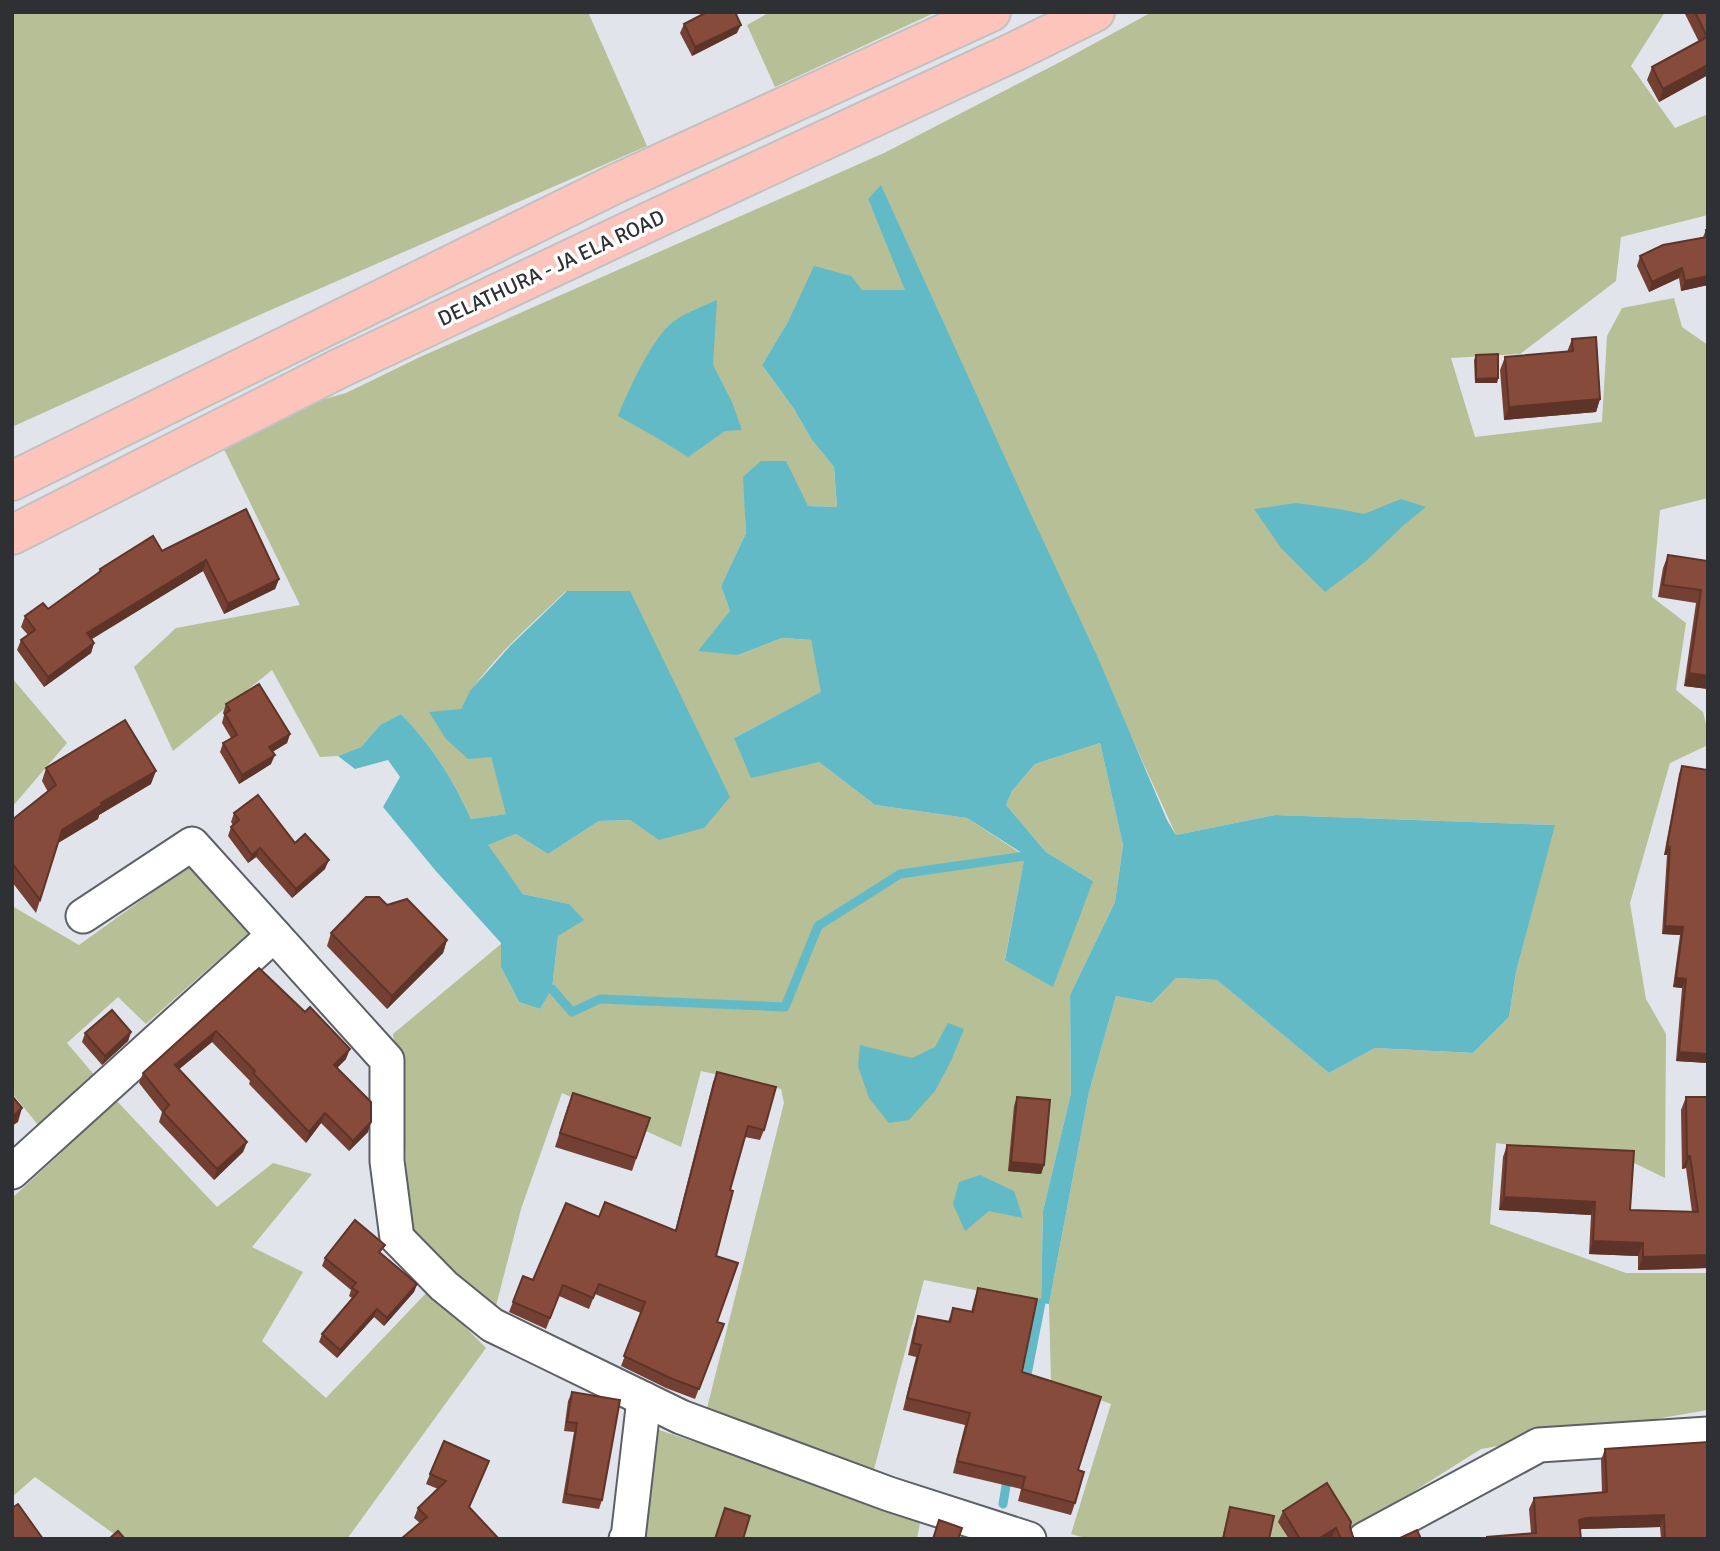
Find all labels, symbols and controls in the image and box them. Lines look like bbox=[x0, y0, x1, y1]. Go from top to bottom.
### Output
street label: DELATHURA - JA ELA ROAD bbox=[433, 204, 669, 332]

